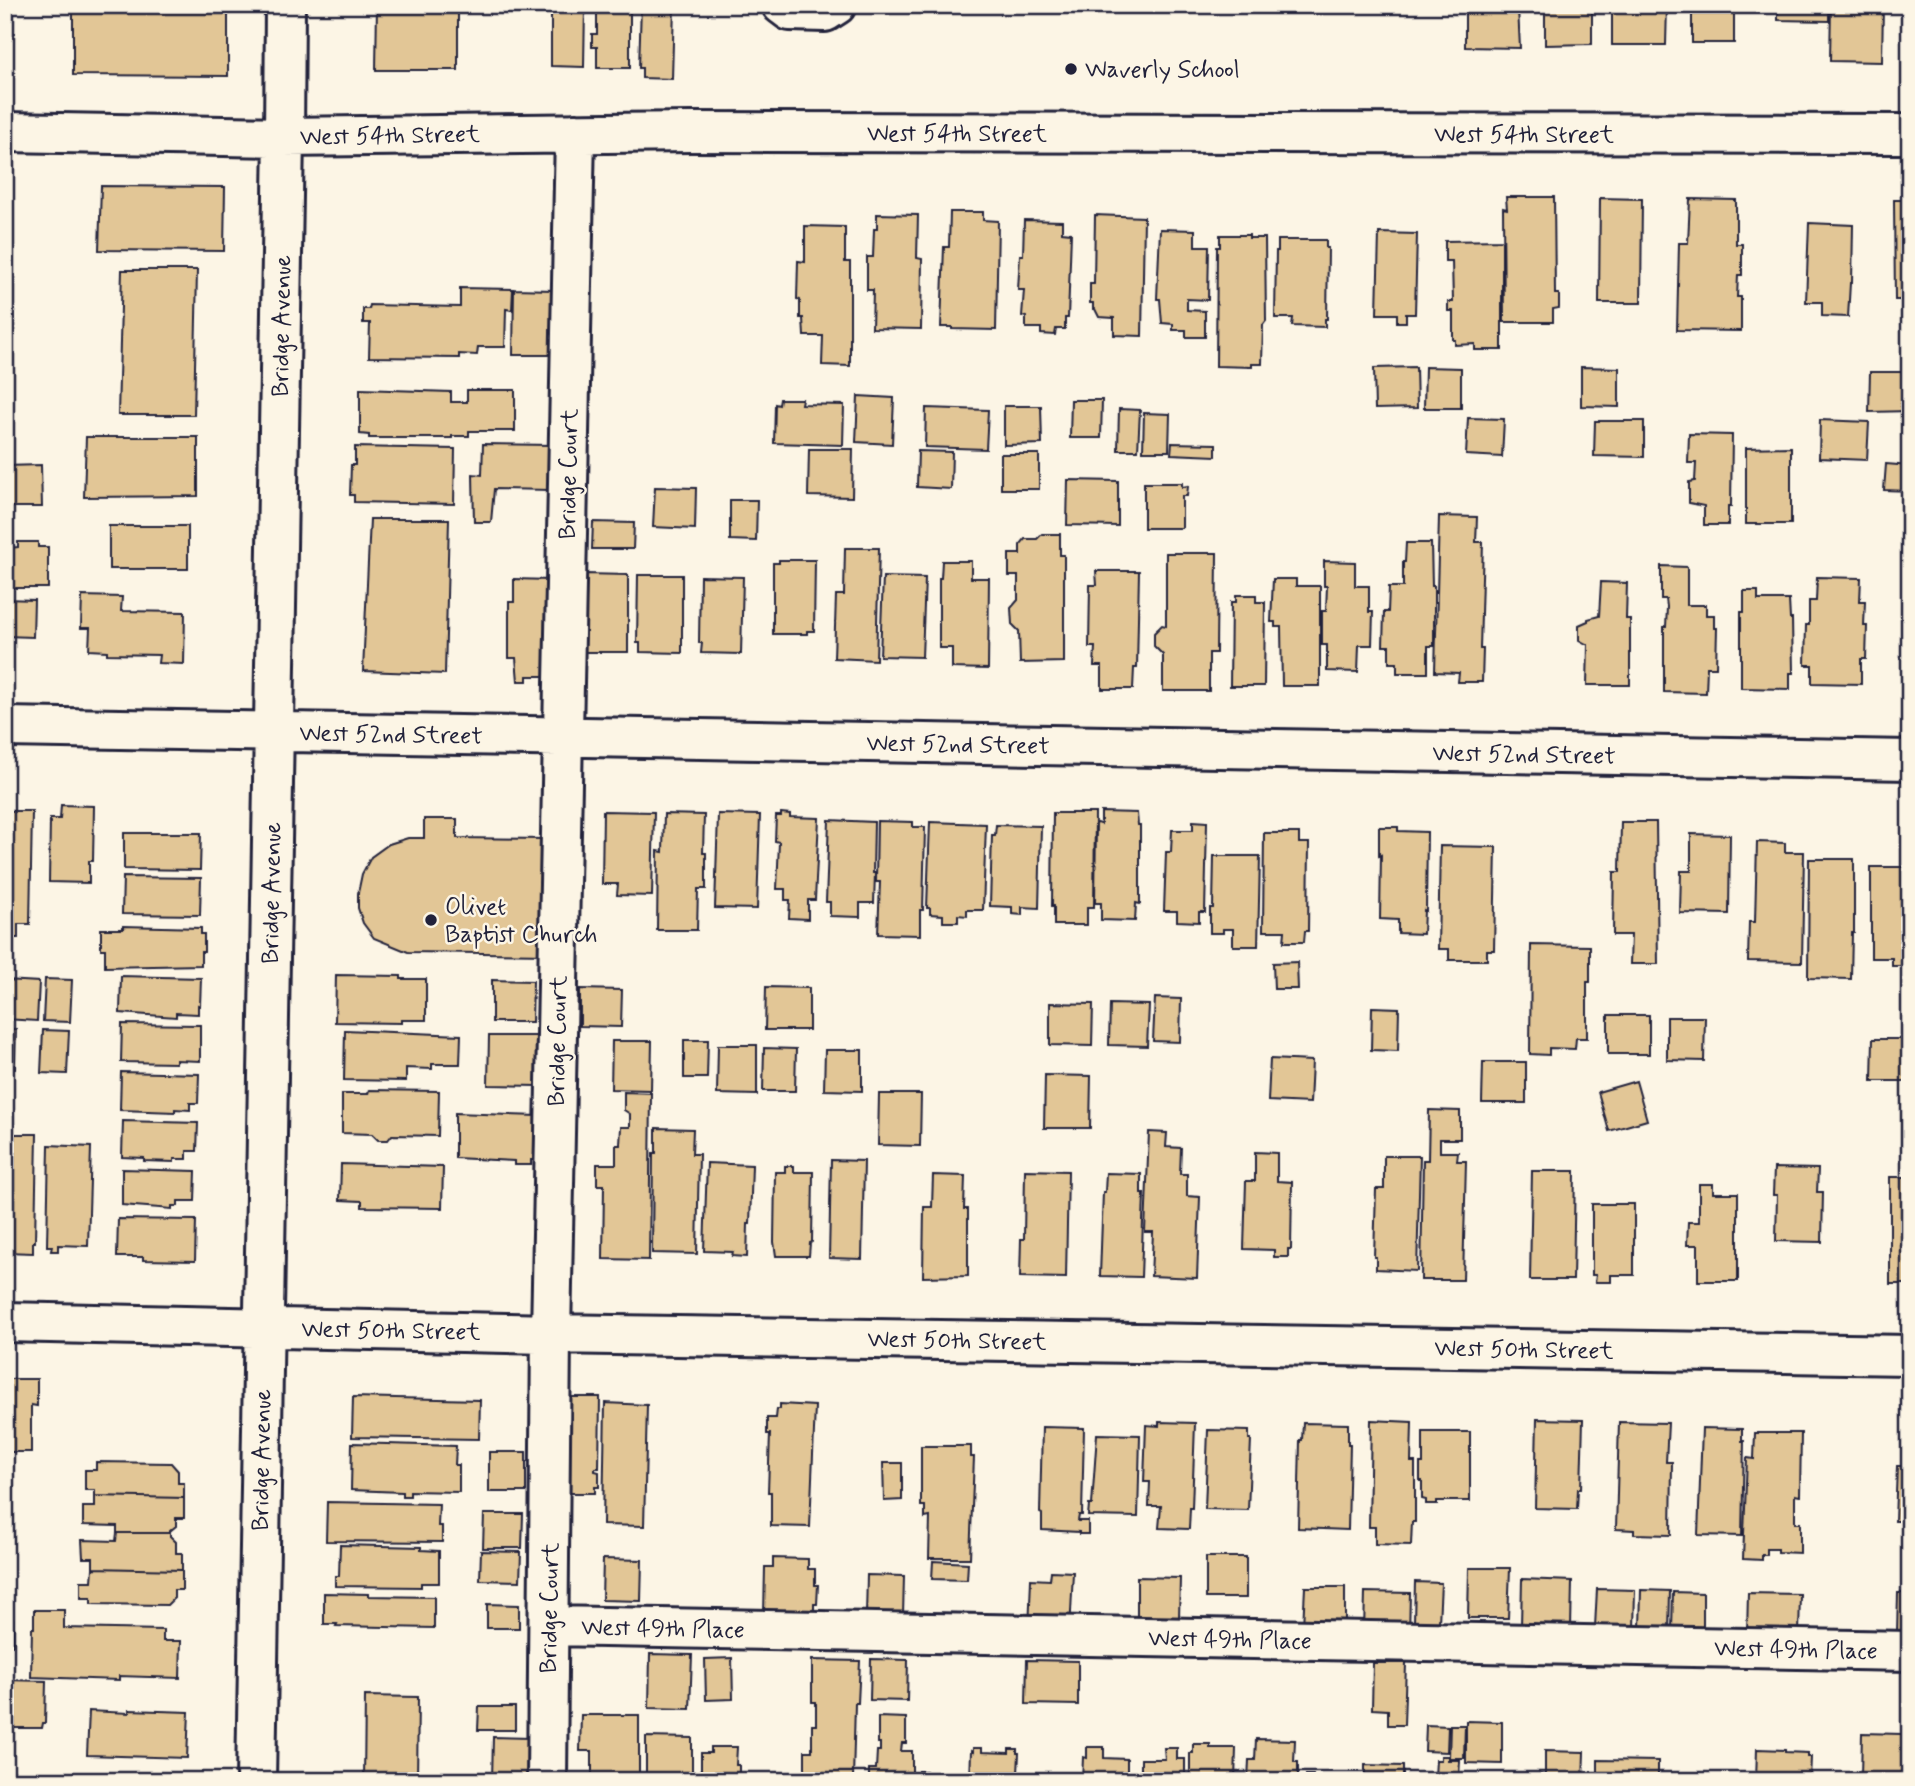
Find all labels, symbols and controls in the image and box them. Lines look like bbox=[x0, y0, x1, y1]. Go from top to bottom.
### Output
place label: Waverly School bbox=[1085, 55, 1240, 86]
marker: Waverly School bbox=[1063, 61, 1079, 77]
street label: West 54th Street bbox=[300, 119, 480, 154]
street label: West 54th Street bbox=[867, 119, 1047, 150]
street label: West 54th Street bbox=[1434, 120, 1614, 151]
street label: Bridge Avenue bbox=[266, 255, 299, 397]
street label: Bridge Court bbox=[553, 408, 586, 540]
street label: West 52nd Street bbox=[299, 718, 483, 753]
street label: West 52nd Street bbox=[866, 728, 1050, 763]
street label: West 52nd Street bbox=[1432, 738, 1616, 773]
street label: Bridge Avenue bbox=[256, 822, 289, 964]
place label: Olivet Baptist Church bbox=[445, 892, 598, 951]
marker: Olivet Baptist Church bbox=[423, 912, 439, 928]
street label: Bridge Court bbox=[542, 975, 575, 1107]
street label: West 50th Street bbox=[301, 1314, 481, 1349]
street label: West 50th Street bbox=[867, 1324, 1047, 1359]
street label: West 50th Street bbox=[1434, 1333, 1614, 1368]
street label: Bridge Avenue bbox=[246, 1389, 279, 1531]
street label: Bridge Court bbox=[534, 1542, 567, 1674]
street label: West 49th Place bbox=[581, 1613, 745, 1646]
street label: West 49th Place bbox=[1148, 1624, 1312, 1657]
street label: West 49th Place bbox=[1714, 1634, 1878, 1667]

